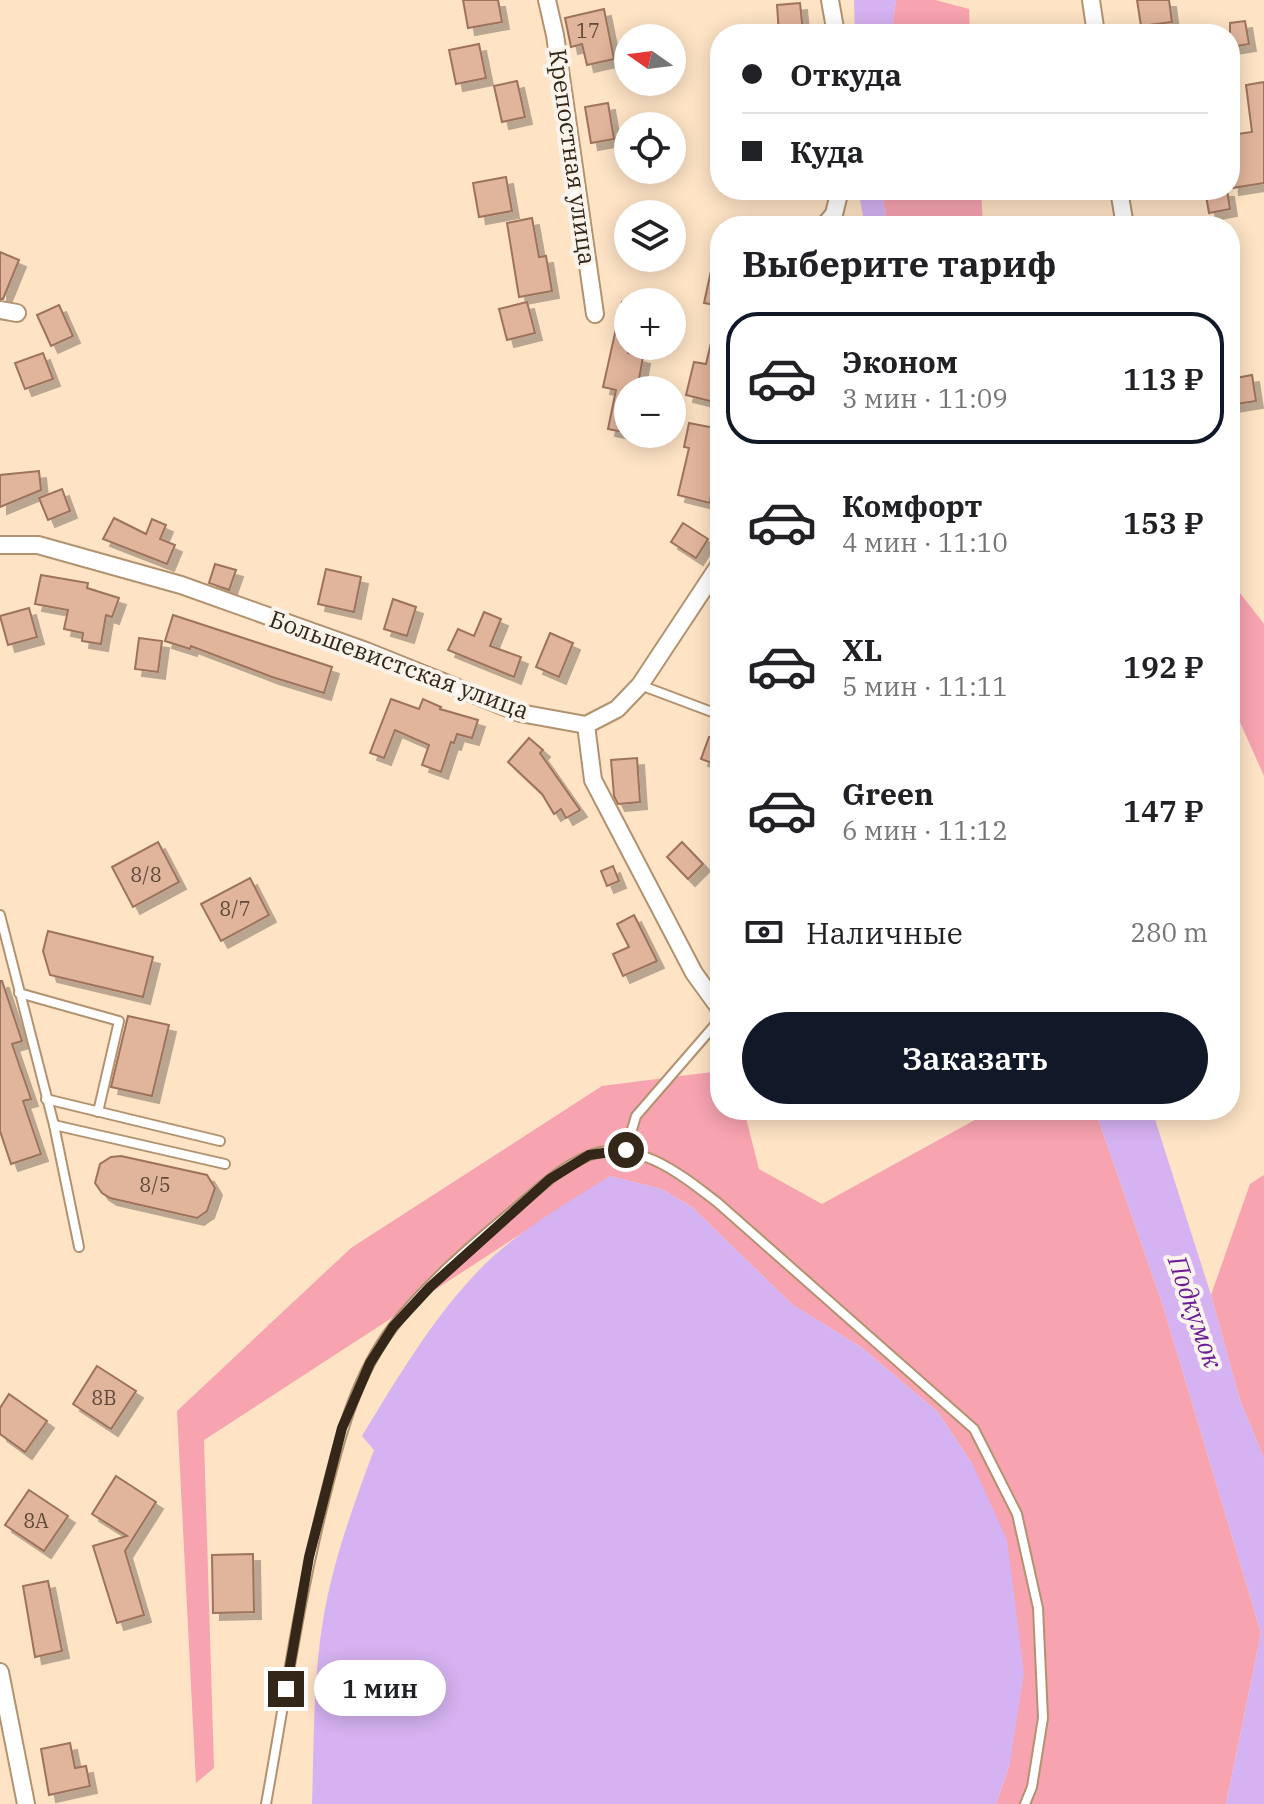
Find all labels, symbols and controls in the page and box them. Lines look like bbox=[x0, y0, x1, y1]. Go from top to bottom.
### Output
house number: 17 bbox=[576, 17, 600, 44]
north arrow bbox=[614, 24, 686, 96]
map controls bbox=[614, 24, 686, 448]
street label: Крепостная улица bbox=[542, 47, 604, 267]
text: Откуда bbox=[790, 55, 902, 94]
button: locate bbox=[614, 112, 686, 184]
text: Куда bbox=[790, 132, 864, 171]
button: layers bbox=[614, 200, 686, 272]
text: Выберите тариф bbox=[742, 240, 1056, 287]
button: + bbox=[614, 288, 686, 360]
icon: car bbox=[746, 342, 818, 414]
text: Эконом bbox=[842, 342, 958, 381]
text: 113 ₽ bbox=[1123, 359, 1204, 398]
button: − bbox=[614, 376, 686, 448]
text: 3 мин · 11:09 bbox=[842, 381, 1008, 415]
icon: car bbox=[746, 486, 818, 558]
text: Комфорт bbox=[842, 486, 983, 525]
text: 153 ₽ bbox=[1123, 503, 1204, 542]
text: 4 мин · 11:10 bbox=[842, 525, 1008, 559]
street label: Большевистская улица bbox=[265, 602, 534, 726]
icon: car bbox=[746, 630, 818, 702]
text: XL bbox=[842, 630, 882, 669]
text: 192 ₽ bbox=[1123, 647, 1204, 686]
text: 5 мин · 11:11 bbox=[842, 669, 1008, 703]
icon: car bbox=[746, 774, 818, 846]
text: Green bbox=[842, 774, 934, 813]
text: 147 ₽ bbox=[1123, 791, 1204, 830]
text: 6 мин · 11:12 bbox=[842, 813, 1008, 847]
house number: 8/8 bbox=[130, 861, 162, 888]
house number: 8/7 bbox=[219, 895, 251, 922]
icon: cash bbox=[742, 910, 786, 954]
text: Наличные bbox=[806, 913, 963, 952]
text: 280 m bbox=[1130, 915, 1208, 949]
button: Заказать bbox=[742, 1012, 1208, 1104]
route start bbox=[608, 1132, 644, 1168]
house number: 8/5 bbox=[139, 1171, 171, 1198]
water label: Подкумок bbox=[1160, 1250, 1231, 1373]
house number: 8В bbox=[91, 1384, 117, 1411]
house number: 8А bbox=[23, 1507, 49, 1534]
callout: 1 мин bbox=[314, 1661, 446, 1717]
route end bbox=[268, 1671, 304, 1707]
text: 1 мин bbox=[342, 1671, 418, 1705]

